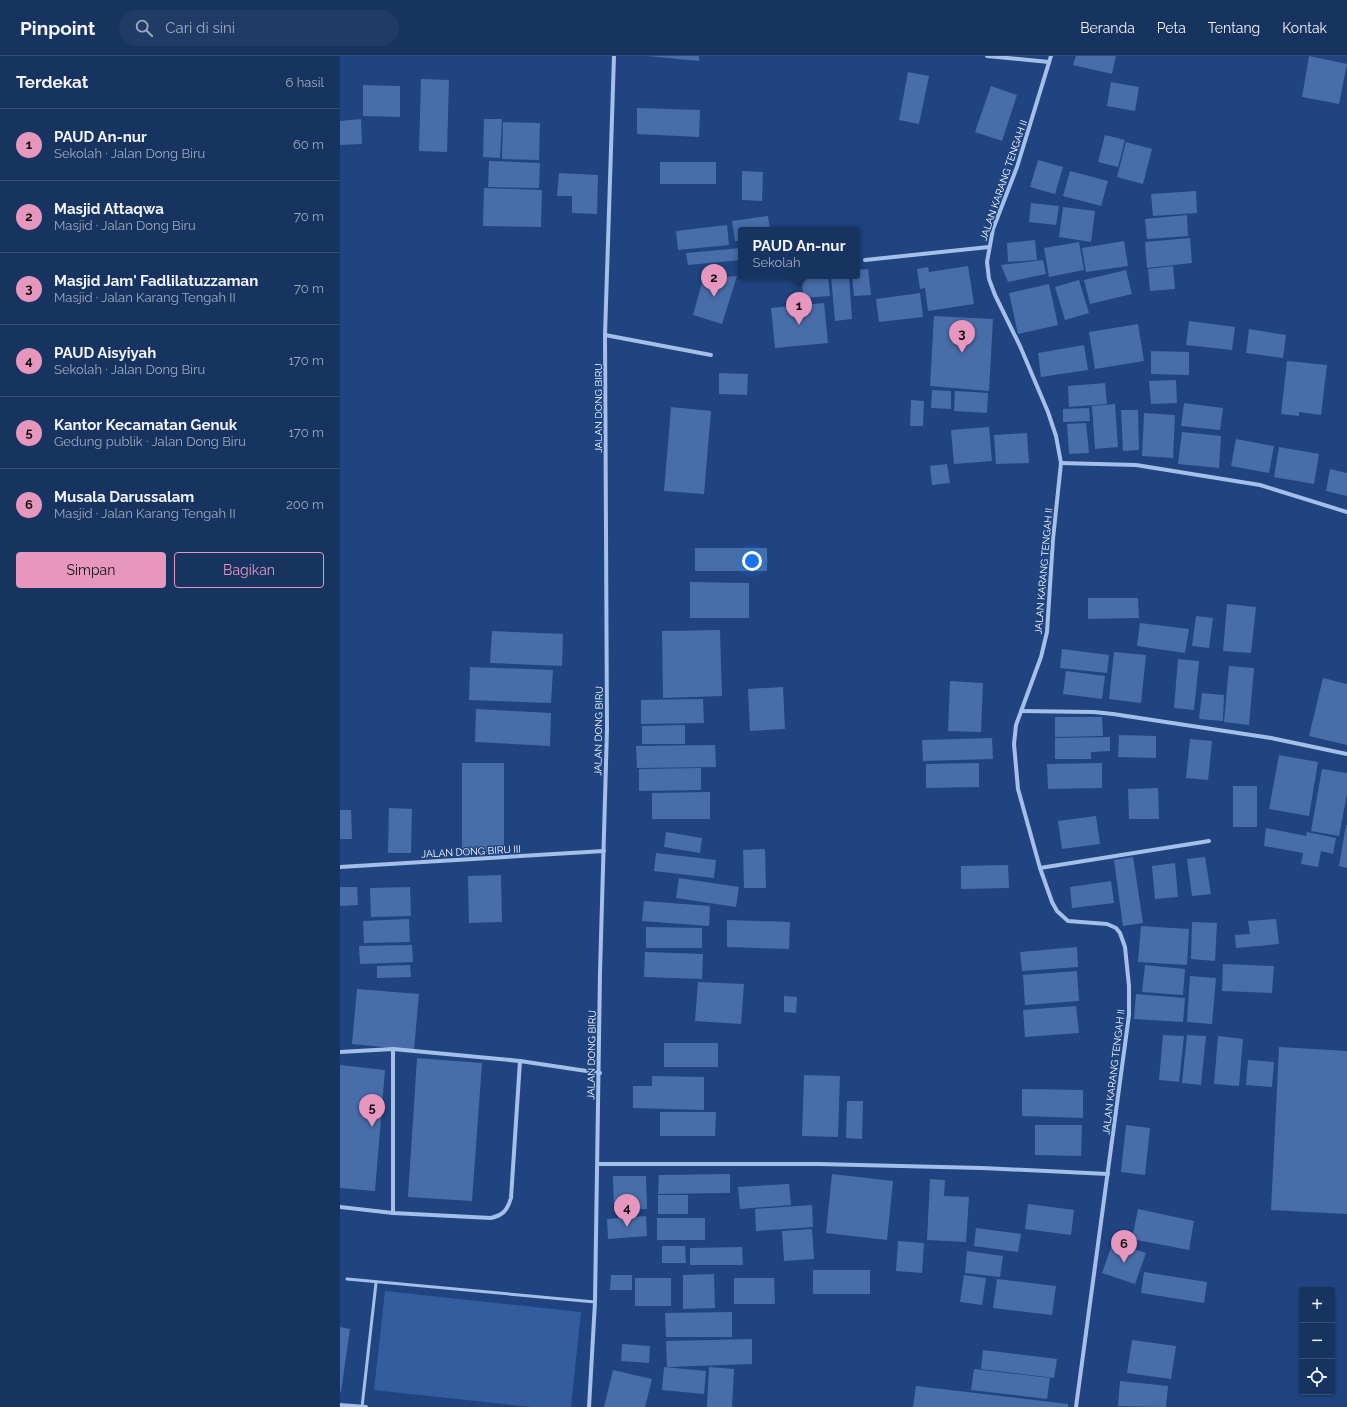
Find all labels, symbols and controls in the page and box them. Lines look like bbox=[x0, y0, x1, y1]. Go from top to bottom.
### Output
search box bbox=[119, 10, 399, 46]
text: Pinpoint bbox=[20, 17, 95, 39]
icon: search bbox=[133, 17, 155, 39]
text: Cari di sini bbox=[165, 19, 235, 37]
text: Beranda bbox=[1080, 20, 1135, 36]
text: Peta bbox=[1157, 20, 1186, 36]
text: Tentang bbox=[1208, 20, 1260, 36]
text: Kontak bbox=[1282, 20, 1327, 36]
text: Terdekat bbox=[16, 72, 88, 92]
text: 6 hasil bbox=[286, 75, 324, 90]
street label: JALAN KARANG TENGAH II bbox=[978, 119, 1029, 242]
text: PAUD An-nur bbox=[54, 128, 147, 146]
text: 1 bbox=[26, 137, 32, 152]
text: 60 m bbox=[293, 137, 324, 152]
text: Sekolah · Jalan Dong Biru bbox=[54, 146, 205, 161]
text: Masjid Attaqwa bbox=[54, 200, 164, 218]
text: 2 bbox=[25, 209, 33, 224]
text: 70 m bbox=[294, 209, 324, 224]
text: Masjid · Jalan Dong Biru bbox=[54, 218, 196, 233]
popup bbox=[738, 227, 860, 279]
text: PAUD An-nur bbox=[753, 237, 845, 255]
text: Sekolah bbox=[753, 255, 801, 270]
pin: 2 bbox=[701, 264, 727, 297]
text: Masjid Jam' Fadlilatuzzaman bbox=[54, 272, 258, 290]
text: 3 bbox=[25, 281, 33, 296]
text: 70 m bbox=[294, 281, 324, 296]
text: Masjid · Jalan Karang Tengah II bbox=[54, 290, 236, 305]
pin: 1 bbox=[786, 292, 812, 325]
pin: 3 bbox=[949, 320, 975, 353]
text: PAUD Aisyiyah bbox=[54, 344, 156, 362]
text: 4 bbox=[25, 353, 33, 368]
text: 170 m bbox=[288, 353, 324, 368]
text: Sekolah · Jalan Dong Biru bbox=[54, 362, 205, 377]
street label: JALAN DONG BIRU bbox=[593, 363, 604, 453]
text: Kantor Kecamatan Genuk bbox=[54, 416, 237, 434]
text: 5 bbox=[25, 425, 33, 440]
text: 170 m bbox=[288, 425, 324, 440]
text: Gedung publik · Jalan Dong Biru bbox=[54, 434, 246, 449]
text: Musala Darussalam bbox=[54, 488, 194, 506]
text: 6 bbox=[25, 497, 33, 512]
text: 200 m bbox=[286, 497, 324, 512]
text: Masjid · Jalan Karang Tengah II bbox=[54, 506, 236, 521]
street label: JALAN KARANG TENGAH II bbox=[1033, 508, 1054, 635]
your location bbox=[742, 551, 762, 571]
button: Simpan bbox=[16, 552, 166, 588]
button: Bagikan bbox=[174, 552, 324, 588]
street label: JALAN DONG BIRU bbox=[592, 686, 605, 776]
street label: JALAN DONG BIRU III bbox=[421, 843, 521, 860]
street label: JALAN KARANG TENGAH II bbox=[1100, 1009, 1127, 1136]
street label: JALAN DONG BIRU bbox=[585, 1010, 598, 1100]
pin: 5 bbox=[359, 1094, 385, 1127]
pin: 4 bbox=[614, 1194, 640, 1227]
pin: 6 bbox=[1111, 1230, 1137, 1263]
map controls bbox=[1299, 1287, 1335, 1395]
button: + bbox=[1299, 1287, 1335, 1323]
button: − bbox=[1299, 1323, 1335, 1359]
button: locate bbox=[1299, 1359, 1335, 1395]

